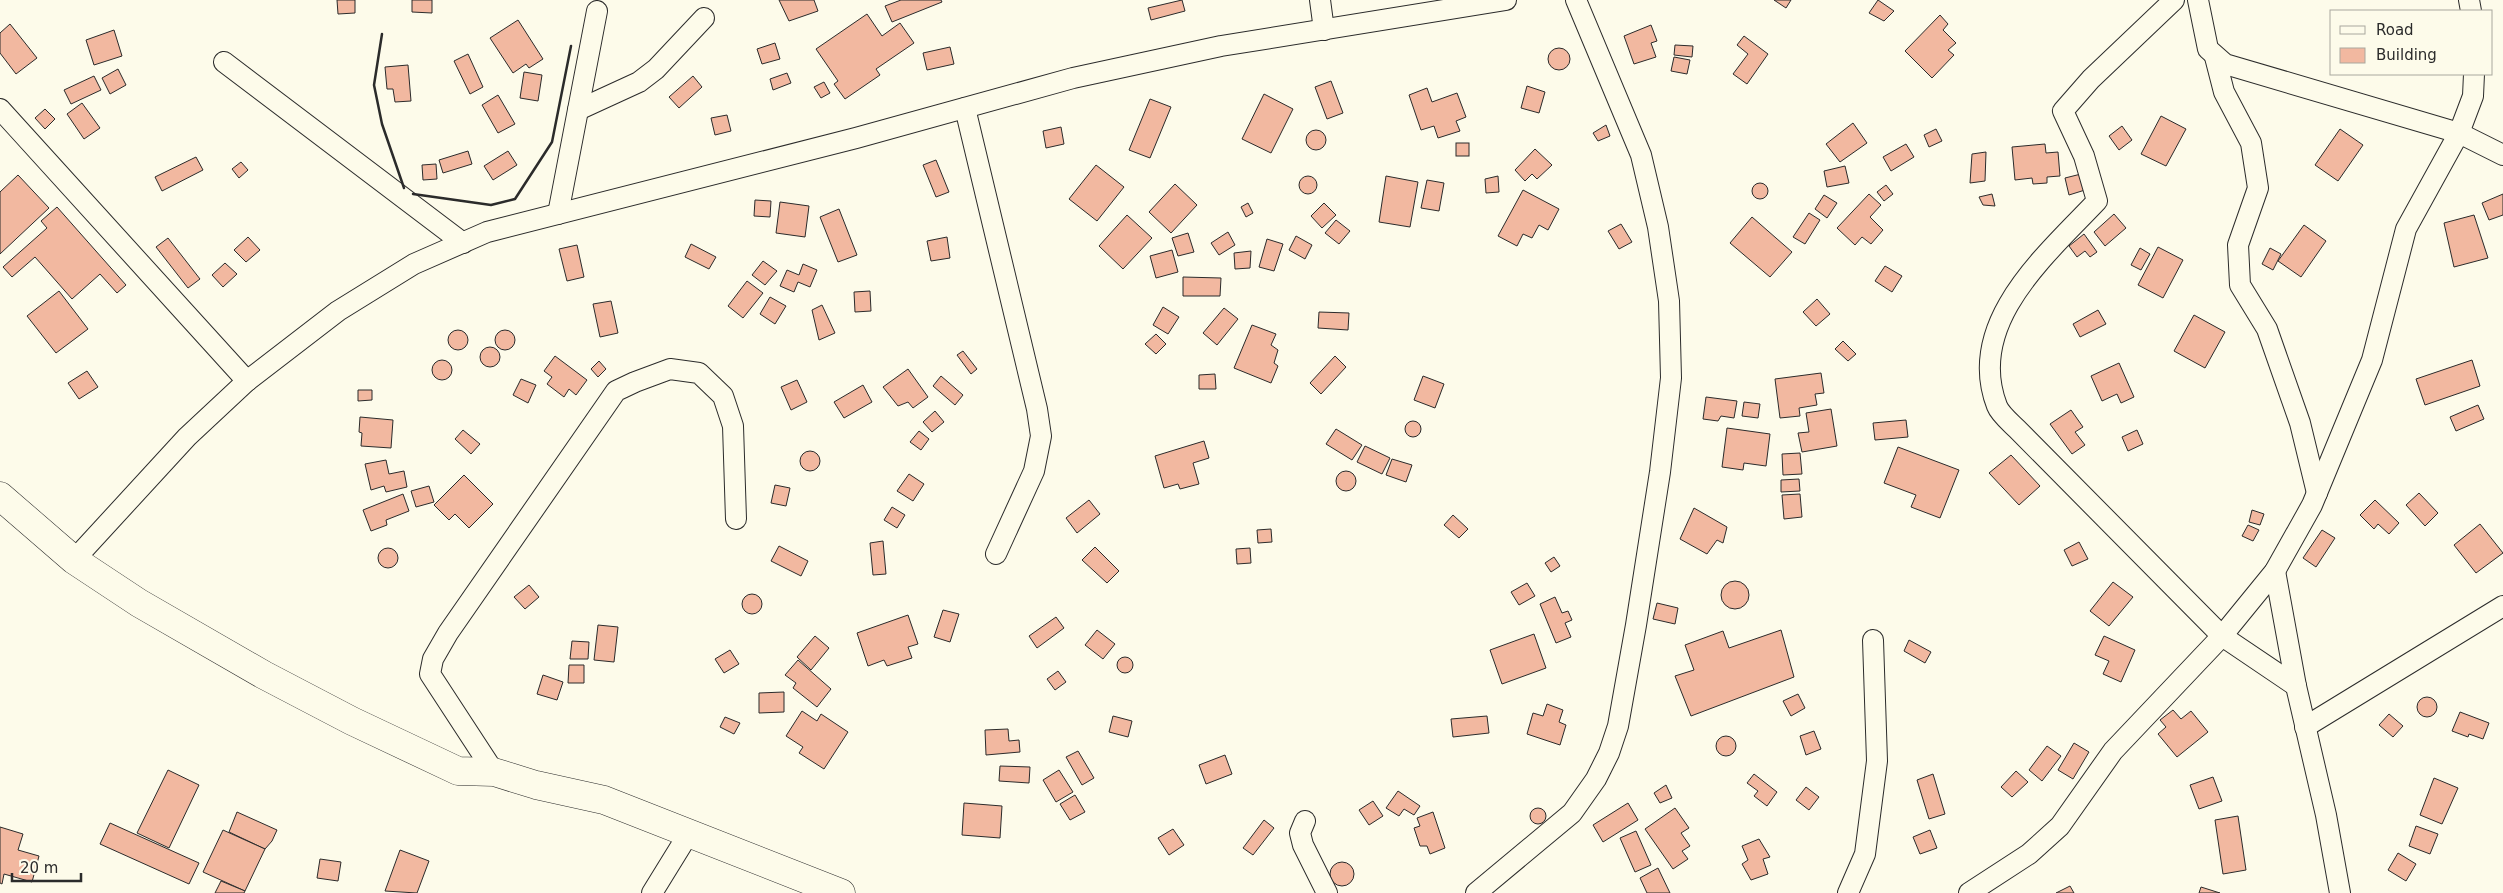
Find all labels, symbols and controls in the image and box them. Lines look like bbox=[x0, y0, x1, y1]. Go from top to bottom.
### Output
legend bbox=[2330, 10, 2493, 75]
text: Road bbox=[2376, 21, 2414, 39]
text: Building bbox=[2376, 46, 2437, 64]
scale bar bbox=[12, 850, 81, 882]
text: 20 m bbox=[20, 859, 58, 877]

